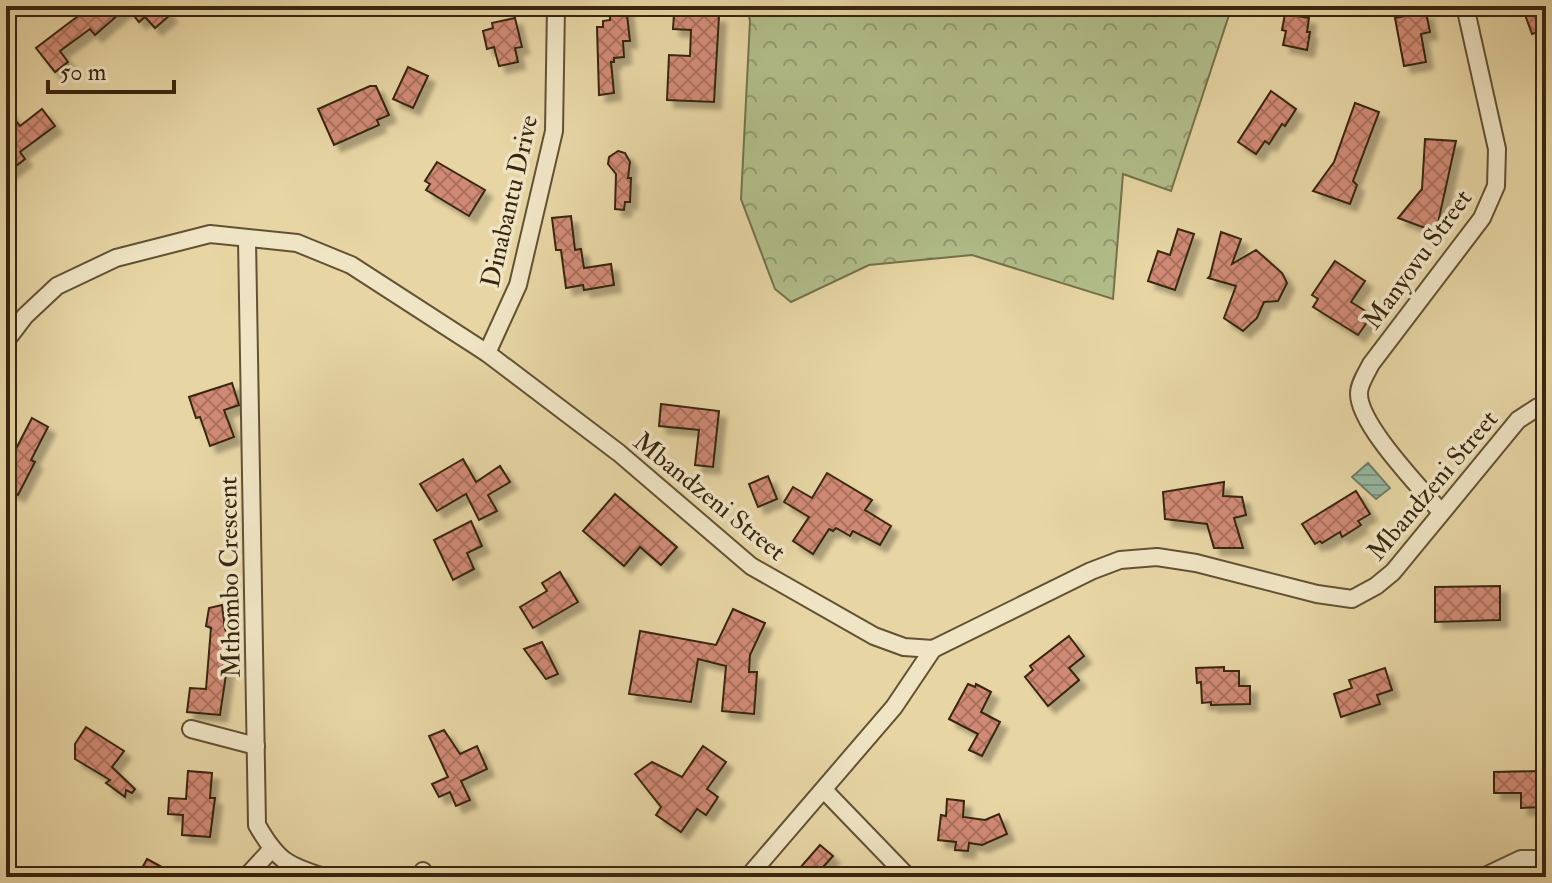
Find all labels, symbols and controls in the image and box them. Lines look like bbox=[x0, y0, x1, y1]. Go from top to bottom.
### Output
scale bar bbox=[48, 44, 174, 94]
text: 50 m bbox=[60, 57, 107, 88]
street label: Dinabantu Drive bbox=[475, 112, 545, 290]
street label: Manyovu Street bbox=[1356, 183, 1479, 336]
street label: Mbandzeni Street bbox=[1361, 404, 1505, 567]
street label: Mbandzeni Street bbox=[627, 426, 792, 568]
street label: Mthombo Crescent bbox=[212, 476, 248, 678]

